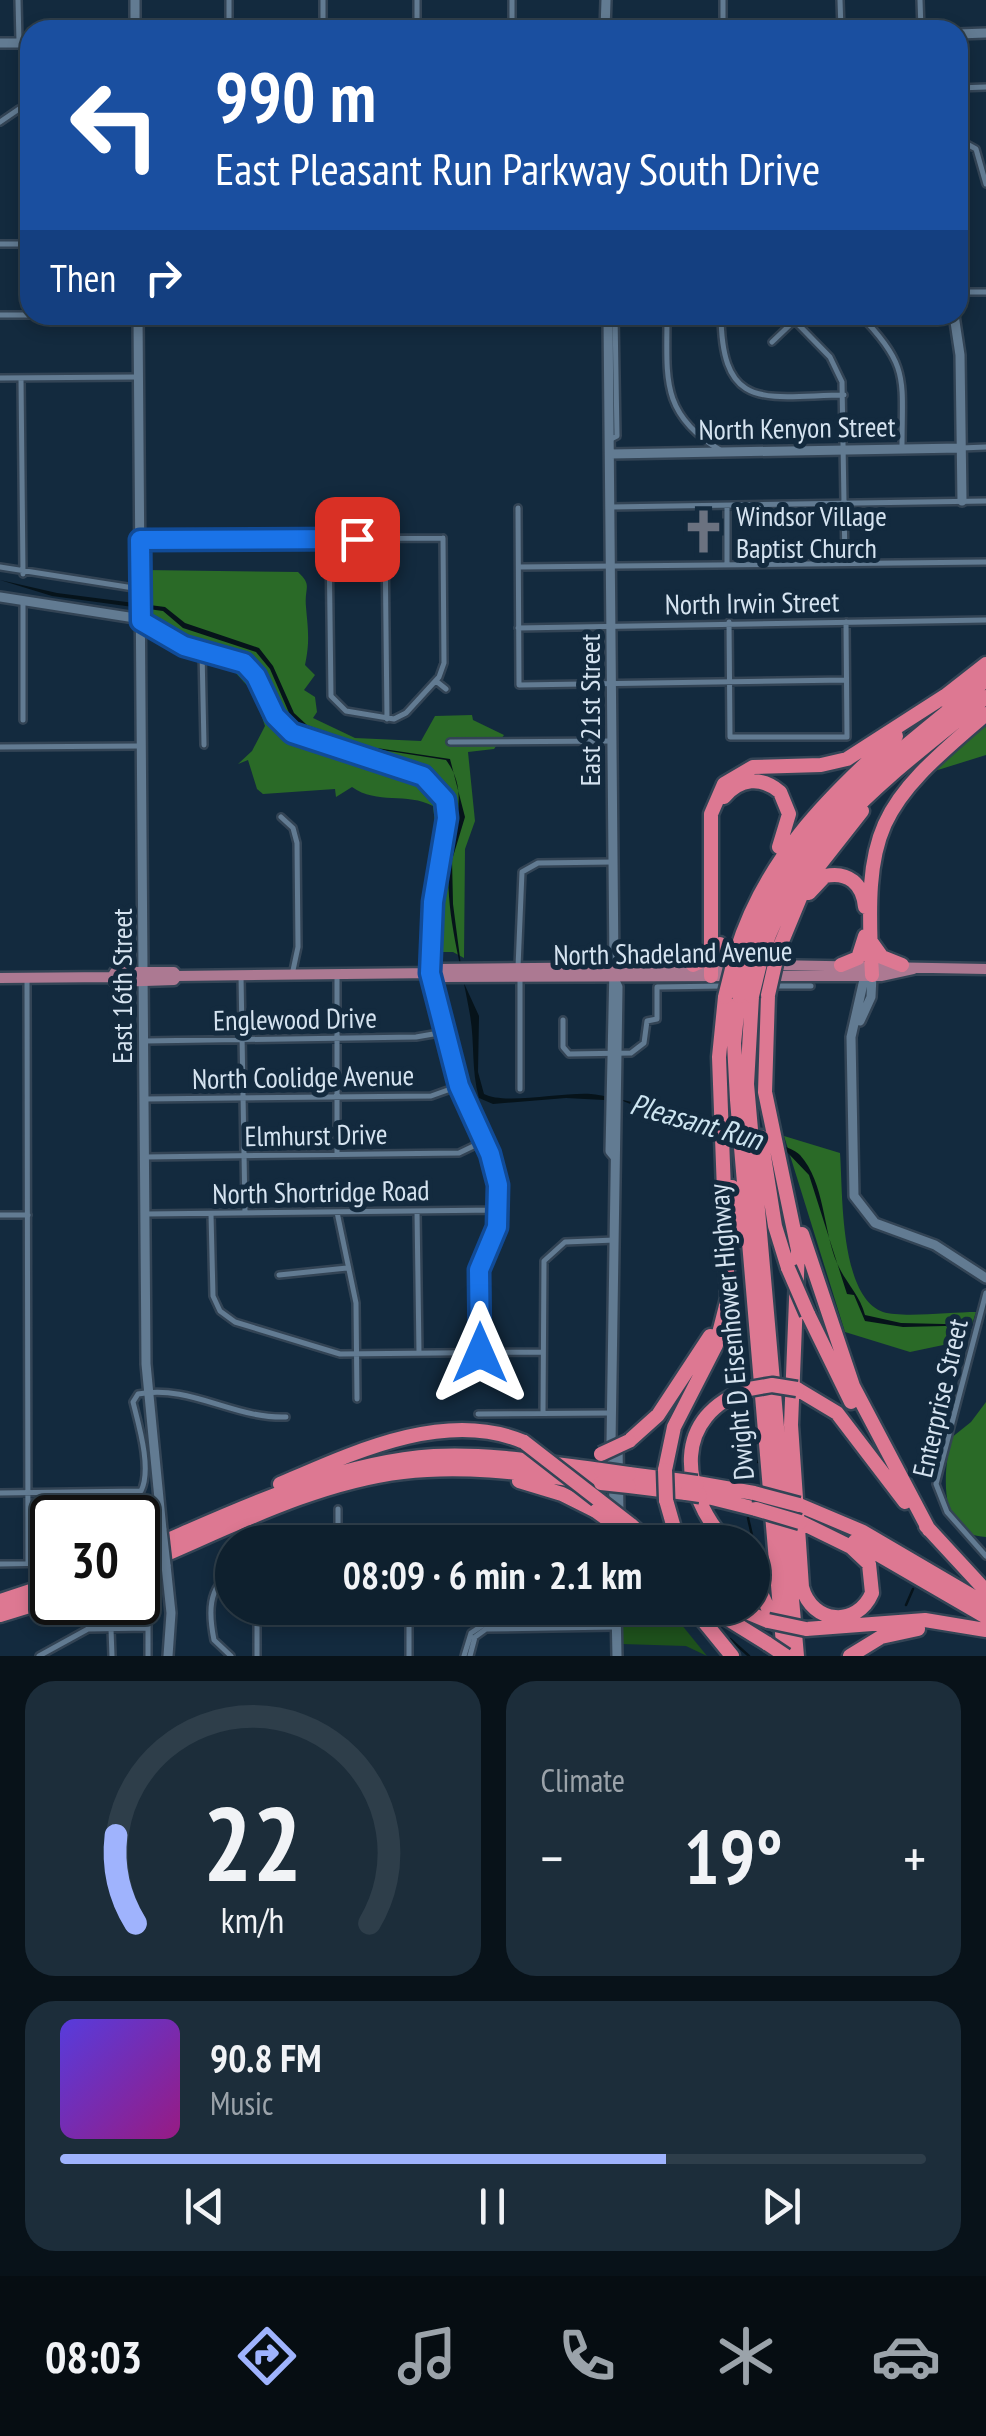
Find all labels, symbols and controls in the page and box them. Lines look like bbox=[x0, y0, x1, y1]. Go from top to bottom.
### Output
text: 990 m bbox=[215, 51, 376, 141]
icon: left bbox=[50, 60, 180, 190]
text: East Pleasant Run Parkway South Drive bbox=[215, 139, 820, 197]
icon: right bbox=[136, 250, 191, 305]
text: Then bbox=[50, 253, 116, 302]
street label: North Kenyon Street bbox=[698, 407, 896, 448]
pin bbox=[315, 497, 400, 582]
place label: Windsor Village Baptist Church bbox=[736, 497, 887, 566]
church icon: Windsor Village Baptist Church bbox=[679, 508, 727, 556]
icon: arrive bbox=[330, 512, 385, 567]
street label: North Irwin Street bbox=[664, 582, 840, 623]
street label: East 21st Street bbox=[571, 633, 608, 786]
street label: East 16th Street bbox=[103, 908, 140, 1064]
street label: North Shadeland Avenue bbox=[553, 932, 793, 973]
street label: Englewood Drive bbox=[213, 999, 377, 1038]
street label: North Coolidge Avenue bbox=[192, 1056, 414, 1097]
water label: Pleasant Run bbox=[626, 1083, 769, 1158]
street label: Elmhurst Drive bbox=[244, 1115, 388, 1154]
street label: North Shortridge Road bbox=[212, 1171, 430, 1212]
street label: Dwight D Eisenhower Highway bbox=[699, 1182, 762, 1481]
position arrow bbox=[428, 1301, 532, 1405]
street label: Enterprise Street bbox=[903, 1315, 976, 1481]
speed limit sign: 30 bbox=[30, 1495, 160, 1625]
text: 08:09 · 6 min · 2.1 km bbox=[343, 1550, 642, 1599]
text: Climate bbox=[541, 1759, 625, 1801]
text: 22 bbox=[203, 1775, 302, 1910]
text: 19° bbox=[684, 1808, 783, 1905]
text: − bbox=[541, 1822, 563, 1893]
text: + bbox=[903, 1822, 926, 1893]
text: km/h bbox=[221, 1897, 284, 1943]
text: 90.8 FM bbox=[210, 2033, 322, 2082]
text: Music bbox=[210, 2082, 273, 2124]
icon: previous bbox=[177, 2179, 232, 2234]
icon: pause bbox=[465, 2179, 520, 2234]
icon: next bbox=[754, 2179, 809, 2234]
icon: directions bbox=[232, 2321, 302, 2391]
icon: music bbox=[392, 2321, 462, 2391]
icon: phone bbox=[552, 2321, 622, 2391]
icon: climate bbox=[711, 2321, 781, 2391]
icon: car bbox=[871, 2321, 941, 2391]
text: 08:03 bbox=[45, 2327, 142, 2385]

